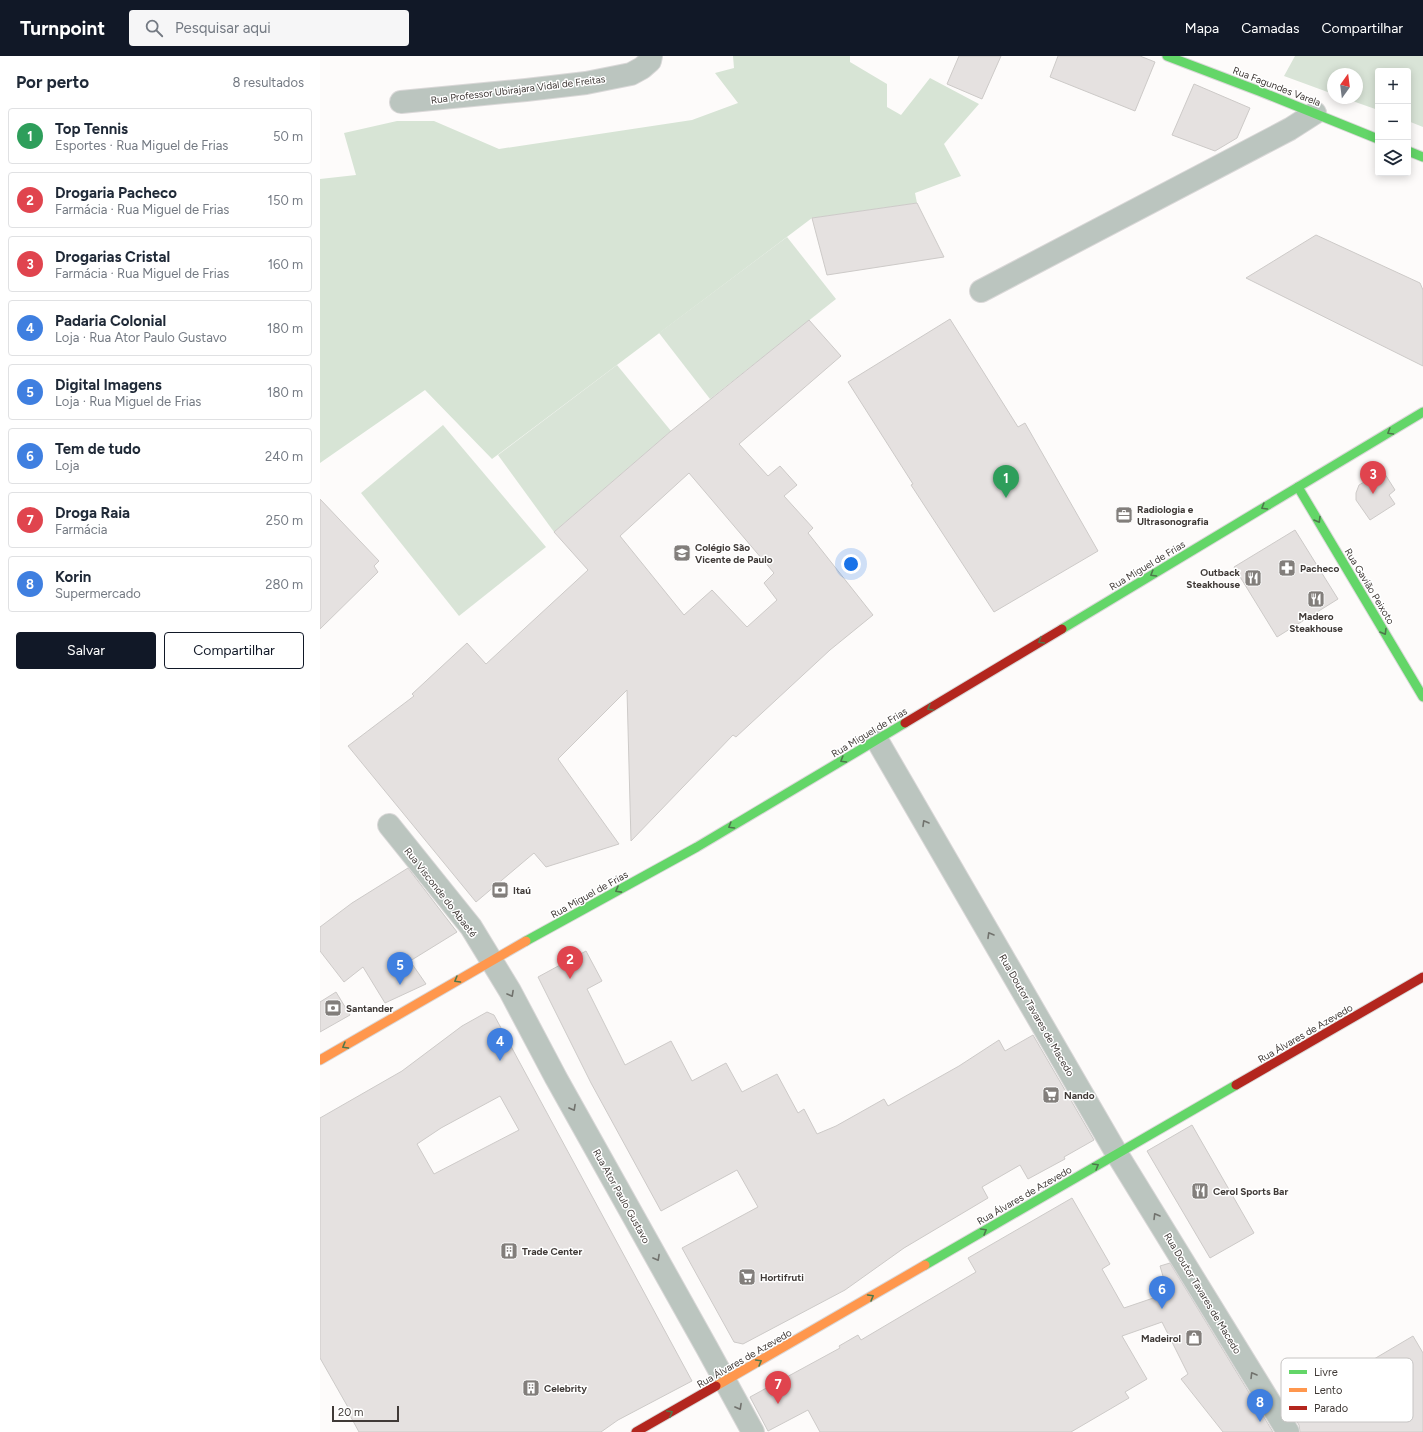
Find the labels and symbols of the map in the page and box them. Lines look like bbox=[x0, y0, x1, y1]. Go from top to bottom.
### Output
street label: Rua Fagundes Varela bbox=[1231, 64, 1323, 109]
north arrow bbox=[1327, 68, 1363, 104]
street label: Rua Professor Ubirajara Vidal de Freitas bbox=[430, 72, 606, 107]
one-way arrow bbox=[1387, 427, 1394, 434]
pin: 3 bbox=[1360, 461, 1386, 494]
pin: 1 bbox=[993, 465, 1019, 498]
one-way arrow bbox=[1261, 502, 1268, 510]
place label: Radiologia e Ultrasonografia bbox=[1137, 503, 1209, 528]
office icon: Radiologia e Ultrasonografia bbox=[1114, 505, 1134, 525]
one-way arrow bbox=[1313, 516, 1320, 523]
street label: Rua Miguel de Frias bbox=[1107, 537, 1188, 593]
place label: Colégio São Vicente de Paulo bbox=[695, 541, 773, 566]
school or university icon: Colégio São Vicente de Paulo bbox=[672, 543, 692, 563]
street label: Rua Gavião Peixoto bbox=[1342, 546, 1398, 627]
your location bbox=[841, 554, 861, 574]
pharmacy icon: Pacheco bbox=[1277, 558, 1297, 578]
place label: Pacheco bbox=[1300, 562, 1339, 575]
place label: Outback Steakhouse bbox=[1186, 566, 1241, 591]
restaurant icon: Outback Steakhouse bbox=[1243, 568, 1263, 588]
one-way arrow bbox=[1150, 569, 1157, 577]
restaurant icon: Madero Steakhouse bbox=[1306, 589, 1326, 609]
place label: Madero Steakhouse bbox=[1289, 610, 1343, 635]
one-way arrow bbox=[1380, 628, 1387, 635]
one-way arrow bbox=[1038, 636, 1045, 644]
one-way arrow bbox=[927, 703, 934, 711]
street label: Rua Miguel de Frias bbox=[829, 704, 910, 760]
one-way arrow bbox=[840, 755, 847, 763]
one-way arrow bbox=[922, 820, 929, 827]
one-way arrow bbox=[728, 822, 736, 829]
street label: Rua Visconde do Abaeté bbox=[401, 845, 480, 940]
street label: Rua Miguel de Frias bbox=[548, 868, 630, 921]
bank icon: Itaú bbox=[490, 880, 510, 900]
place label: Itaú bbox=[513, 884, 531, 897]
one-way arrow bbox=[615, 886, 622, 893]
one-way arrow bbox=[988, 932, 995, 939]
pin: 2 bbox=[557, 946, 583, 979]
pin: 5 bbox=[387, 952, 413, 985]
street label: Rua Doutor Tavares de Macedo bbox=[996, 952, 1077, 1079]
one-way arrow bbox=[454, 975, 461, 982]
one-way arrow bbox=[506, 990, 514, 997]
bank icon: Santander bbox=[323, 998, 343, 1018]
street label: Rua Álvares de Azevedo bbox=[1255, 1001, 1355, 1066]
place label: Santander bbox=[346, 1002, 394, 1015]
pin: 4 bbox=[487, 1028, 513, 1061]
one-way arrow bbox=[342, 1041, 349, 1048]
supermarket icon: Nando bbox=[1041, 1085, 1061, 1105]
place label: Nando bbox=[1064, 1089, 1095, 1102]
one-way arrow bbox=[568, 1104, 575, 1111]
street label: Rua Ator Paulo Gustavo bbox=[590, 1147, 653, 1246]
street label: Rua Álvares de Azevedo bbox=[974, 1163, 1074, 1228]
one-way arrow bbox=[1092, 1164, 1099, 1171]
restaurant icon: Cerol Sports Bar bbox=[1190, 1181, 1210, 1201]
place label: Cerol Sports Bar bbox=[1213, 1185, 1288, 1198]
one-way arrow bbox=[1153, 1213, 1160, 1220]
one-way arrow bbox=[980, 1229, 987, 1236]
street label: Rua Doutor Tavares de Macedo bbox=[1161, 1230, 1244, 1356]
building icon: Trade Center bbox=[499, 1241, 519, 1261]
place label: Trade Center bbox=[522, 1245, 582, 1258]
one-way arrow bbox=[652, 1254, 659, 1261]
supermarket icon: Hortifruti bbox=[737, 1267, 757, 1287]
place label: Hortifruti bbox=[760, 1271, 804, 1284]
pin: 6 bbox=[1149, 1276, 1175, 1309]
one-way arrow bbox=[867, 1294, 874, 1301]
street label: Rua Álvares de Azevedo bbox=[694, 1326, 794, 1391]
shop icon: Madeirol bbox=[1184, 1328, 1204, 1348]
place label: Madeirol bbox=[1141, 1332, 1181, 1345]
legend bbox=[1281, 1358, 1413, 1422]
one-way arrow bbox=[755, 1359, 762, 1366]
text: Livre bbox=[1314, 1366, 1338, 1379]
pin: 7 bbox=[765, 1371, 791, 1404]
one-way arrow bbox=[1250, 1372, 1257, 1379]
building icon: Celebrity bbox=[521, 1378, 541, 1398]
place label: Celebrity bbox=[544, 1382, 587, 1395]
text: Lento bbox=[1314, 1384, 1342, 1397]
pin: 8 bbox=[1247, 1389, 1273, 1422]
text: Parado bbox=[1314, 1402, 1348, 1415]
one-way arrow bbox=[734, 1403, 741, 1410]
scale bar bbox=[332, 1404, 399, 1423]
one-way arrow bbox=[666, 1410, 673, 1417]

